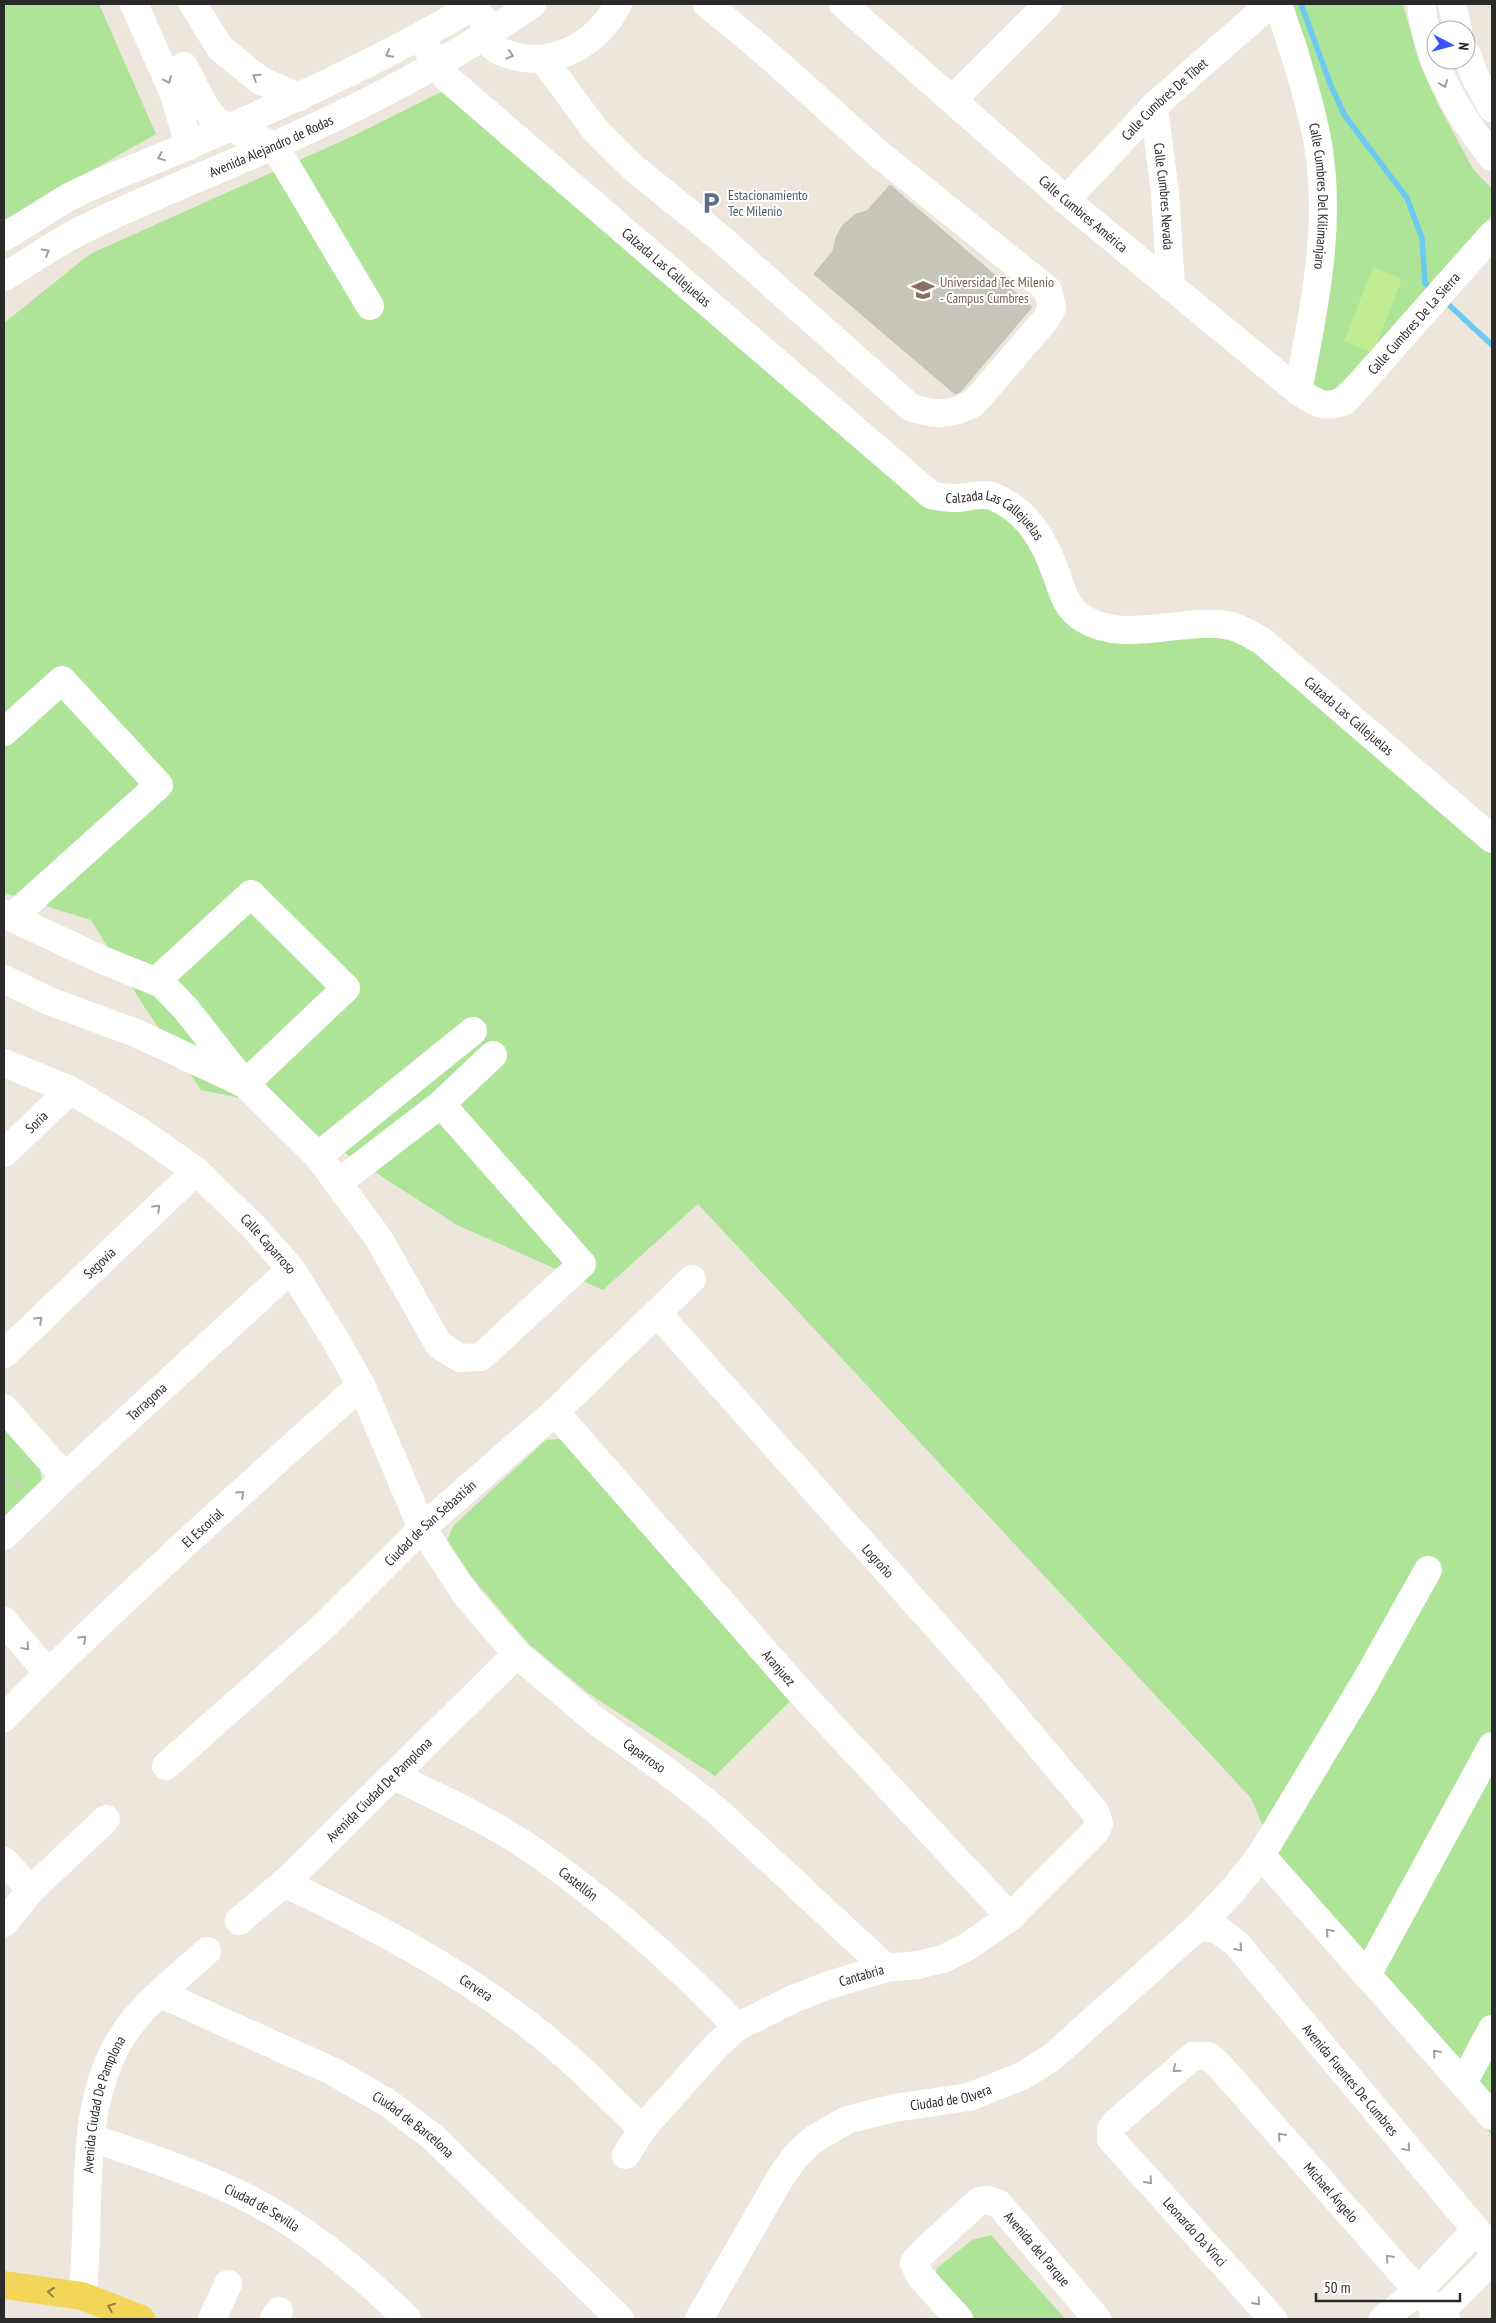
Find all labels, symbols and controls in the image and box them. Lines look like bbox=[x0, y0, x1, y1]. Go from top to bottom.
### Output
north arrow bbox=[1426, 20, 1476, 70]
text: N bbox=[1455, 42, 1473, 51]
one-way arrow bbox=[385, 48, 394, 58]
one-way arrow bbox=[505, 49, 514, 59]
street label: Calle Cumbres De Tíbet bbox=[1117, 54, 1211, 144]
one-way arrow bbox=[252, 74, 261, 83]
one-way arrow bbox=[162, 75, 173, 84]
one-way arrow bbox=[1438, 79, 1448, 88]
street label: Avenida Alejandro de Rodas bbox=[206, 111, 336, 181]
street label: Calle Cumbres Del Kilimanjaro bbox=[1305, 121, 1332, 270]
street label: Calle Cumbres Nevada bbox=[1150, 142, 1178, 251]
one-way arrow bbox=[157, 151, 166, 161]
street label: Calle Cumbres América bbox=[1035, 171, 1132, 256]
place label: Estacionamiento Tec Milenio bbox=[728, 186, 808, 220]
parking icon: Estacionamiento Tec Milenio bbox=[698, 190, 724, 216]
street label: Calzada Las Callejuelas bbox=[618, 224, 715, 311]
one-way arrow bbox=[40, 248, 49, 258]
street label: Calle Cumbres De La Sierra bbox=[1364, 269, 1464, 378]
place label: Universidad Tec Milenio - Campus Cumbres bbox=[940, 273, 1054, 307]
school or university icon: Universidad Tec Milenio - Campus Cumbres bbox=[910, 277, 936, 303]
street label: Calzada Las Callejuelas bbox=[945, 486, 1048, 543]
street label: Calzada Las Callejuelas bbox=[1301, 673, 1398, 759]
street label: Soria bbox=[21, 1107, 52, 1137]
one-way arrow bbox=[151, 1205, 160, 1214]
street label: Calle Caparroso bbox=[237, 1210, 301, 1277]
street label: Segovia bbox=[80, 1243, 119, 1282]
one-way arrow bbox=[33, 1317, 42, 1326]
street label: Tarragona bbox=[123, 1379, 170, 1425]
street label: Ciudad de San Sebastián bbox=[380, 1476, 480, 1570]
one-way arrow bbox=[236, 1490, 245, 1499]
street label: El Escorial bbox=[178, 1504, 227, 1551]
street label: Logroño bbox=[858, 1540, 898, 1582]
one-way arrow bbox=[78, 1636, 87, 1645]
one-way arrow bbox=[20, 1641, 29, 1650]
street label: Aranjuez bbox=[758, 1646, 800, 1690]
street label: Avenida Ciudad De Pamplona bbox=[322, 1734, 436, 1846]
street label: Caparroso bbox=[620, 1734, 669, 1777]
street label: Castellón bbox=[555, 1863, 602, 1904]
one-way arrow bbox=[1325, 1928, 1334, 1937]
one-way arrow bbox=[1234, 1943, 1243, 1952]
street label: Cantabria bbox=[837, 1960, 886, 1991]
street label: Cervera bbox=[456, 1970, 496, 2005]
street label: Avenida Fuentes De Cumbres bbox=[1298, 2020, 1403, 2140]
street label: Avenida Ciudad De Pamplona bbox=[79, 2032, 129, 2173]
one-way arrow bbox=[1433, 2050, 1442, 2059]
one-way arrow bbox=[1172, 2064, 1181, 2073]
street label: Ciudad de Olvera bbox=[909, 2080, 994, 2115]
street label: Ciudad de Barcelona bbox=[369, 2087, 458, 2162]
one-way arrow bbox=[1278, 2133, 1287, 2142]
one-way arrow bbox=[1401, 2142, 1410, 2151]
street label: Michael Ángelo bbox=[1300, 2158, 1362, 2226]
one-way arrow bbox=[1143, 2176, 1152, 2185]
street label: Ciudad de Sevilla bbox=[222, 2179, 303, 2235]
street label: Leonardo Da Vinci bbox=[1159, 2194, 1231, 2270]
street label: Avenida del Parque bbox=[1000, 2208, 1074, 2290]
one-way arrow bbox=[1385, 2255, 1394, 2264]
scale bar bbox=[1316, 2270, 1460, 2302]
text: 50 m bbox=[1324, 2278, 1350, 2297]
one-way arrow bbox=[47, 2287, 55, 2298]
one-way arrow bbox=[1252, 2296, 1261, 2305]
one-way arrow bbox=[107, 2303, 116, 2313]

